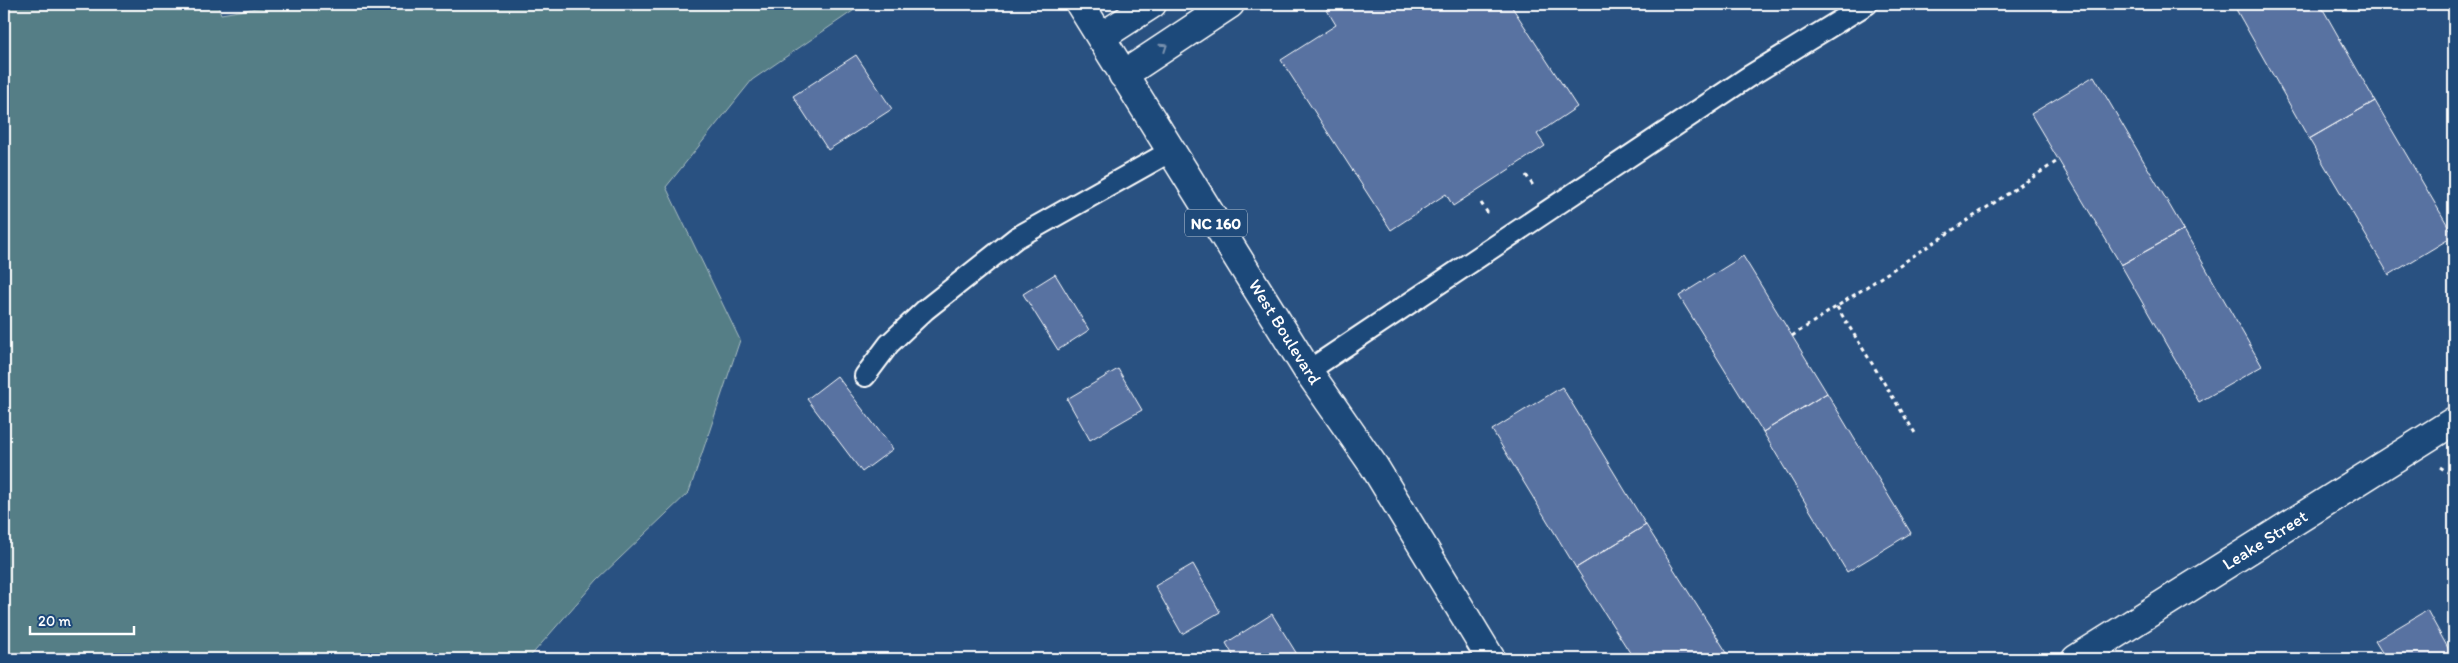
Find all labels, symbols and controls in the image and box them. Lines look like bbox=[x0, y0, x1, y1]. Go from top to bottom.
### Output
one-way arrow bbox=[1159, 44, 1168, 54]
road number: NC 160 bbox=[1185, 210, 1247, 237]
street label: West Boulevard bbox=[1244, 275, 1326, 389]
street label: Leake Street bbox=[2218, 505, 2312, 575]
scale bar bbox=[30, 603, 134, 635]
text: 20 m bbox=[38, 612, 72, 630]

